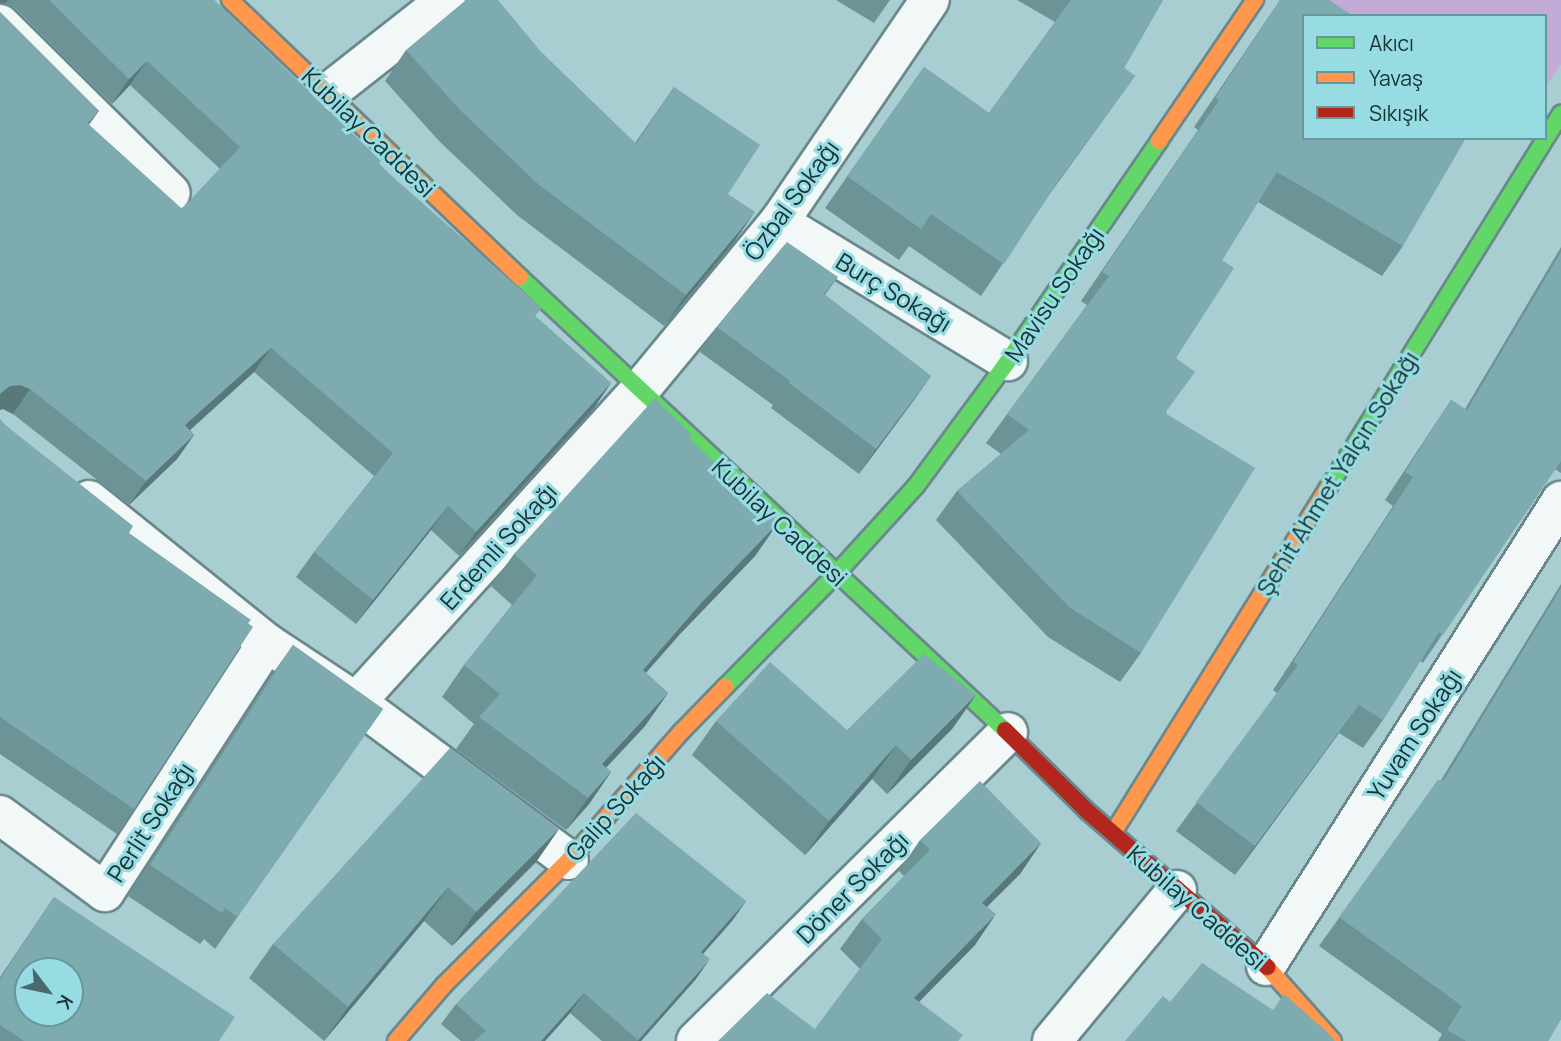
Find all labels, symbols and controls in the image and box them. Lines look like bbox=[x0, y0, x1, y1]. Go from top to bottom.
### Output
legend bbox=[1302, 14, 1547, 140]
text: Akıcı bbox=[1369, 29, 1414, 57]
street label: Kubilay Caddesi bbox=[296, 61, 442, 203]
text: Yavaş bbox=[1369, 64, 1423, 92]
text: Sıkışık bbox=[1369, 99, 1429, 127]
street label: Özbal Sokağı bbox=[738, 134, 844, 266]
street label: Mavisu Sokağı bbox=[998, 221, 1110, 367]
street label: Burç Sokağı bbox=[831, 246, 957, 338]
street label: Şehit Ahmet Yalçın Sokağı bbox=[1250, 345, 1424, 601]
street label: Kubilay Caddesi bbox=[706, 452, 854, 592]
street label: Erdemli Sokağı bbox=[434, 477, 562, 615]
street label: Yuvam Sokağı bbox=[1361, 663, 1467, 805]
street label: Galip Sokağı bbox=[559, 747, 671, 867]
street label: Perlit Sokağı bbox=[101, 757, 199, 887]
street label: Döner Sokağı bbox=[790, 825, 914, 949]
street label: Kubilay Caddesi bbox=[1122, 839, 1272, 975]
north arrow bbox=[14, 957, 84, 1027]
text: K bbox=[51, 990, 79, 1014]

